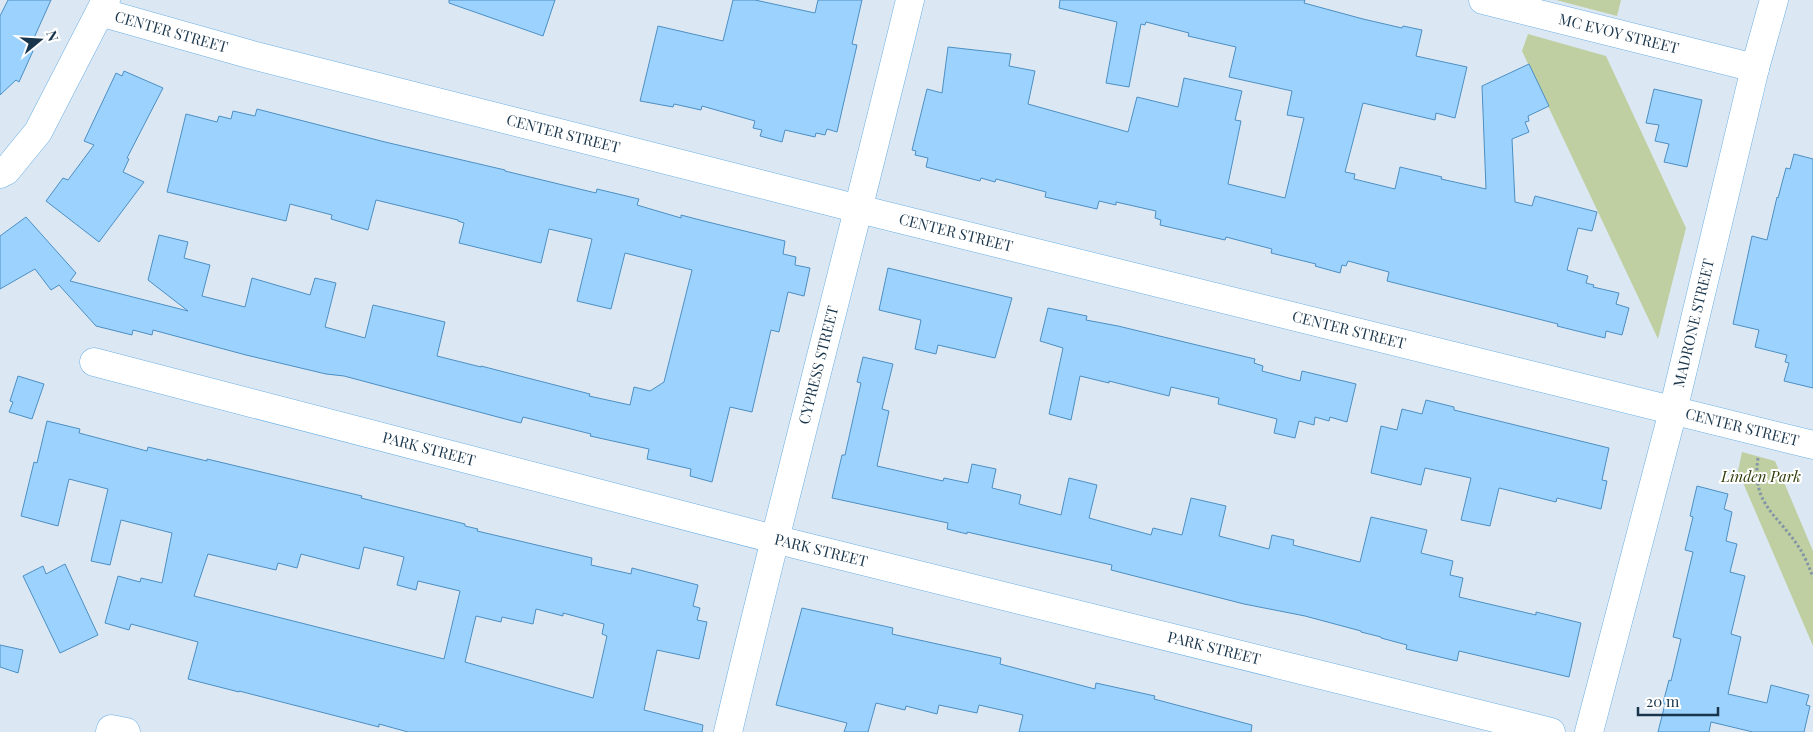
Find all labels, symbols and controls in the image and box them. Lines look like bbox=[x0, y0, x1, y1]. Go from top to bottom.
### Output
street label: CENTER STREET bbox=[113, 6, 230, 57]
street label: MC EVOY STREET bbox=[1557, 8, 1681, 58]
north arrow bbox=[15, 15, 65, 65]
text: N bbox=[42, 28, 63, 44]
street label: CENTER STREET bbox=[504, 109, 622, 157]
street label: CENTER STREET bbox=[897, 208, 1015, 256]
street label: MADRONE STREET bbox=[1668, 257, 1718, 390]
street label: CYPRESS STREET bbox=[793, 303, 842, 426]
street label: CENTER STREET bbox=[1290, 306, 1408, 353]
street label: CENTER STREET bbox=[1683, 403, 1801, 450]
street label: PARK STREET bbox=[380, 426, 478, 470]
park label: Linden Park bbox=[1720, 466, 1801, 486]
street label: PARK STREET bbox=[772, 528, 870, 571]
street label: PARK STREET bbox=[1165, 626, 1263, 669]
scale bar bbox=[1638, 684, 1718, 716]
text: 20 m bbox=[1646, 691, 1680, 711]

